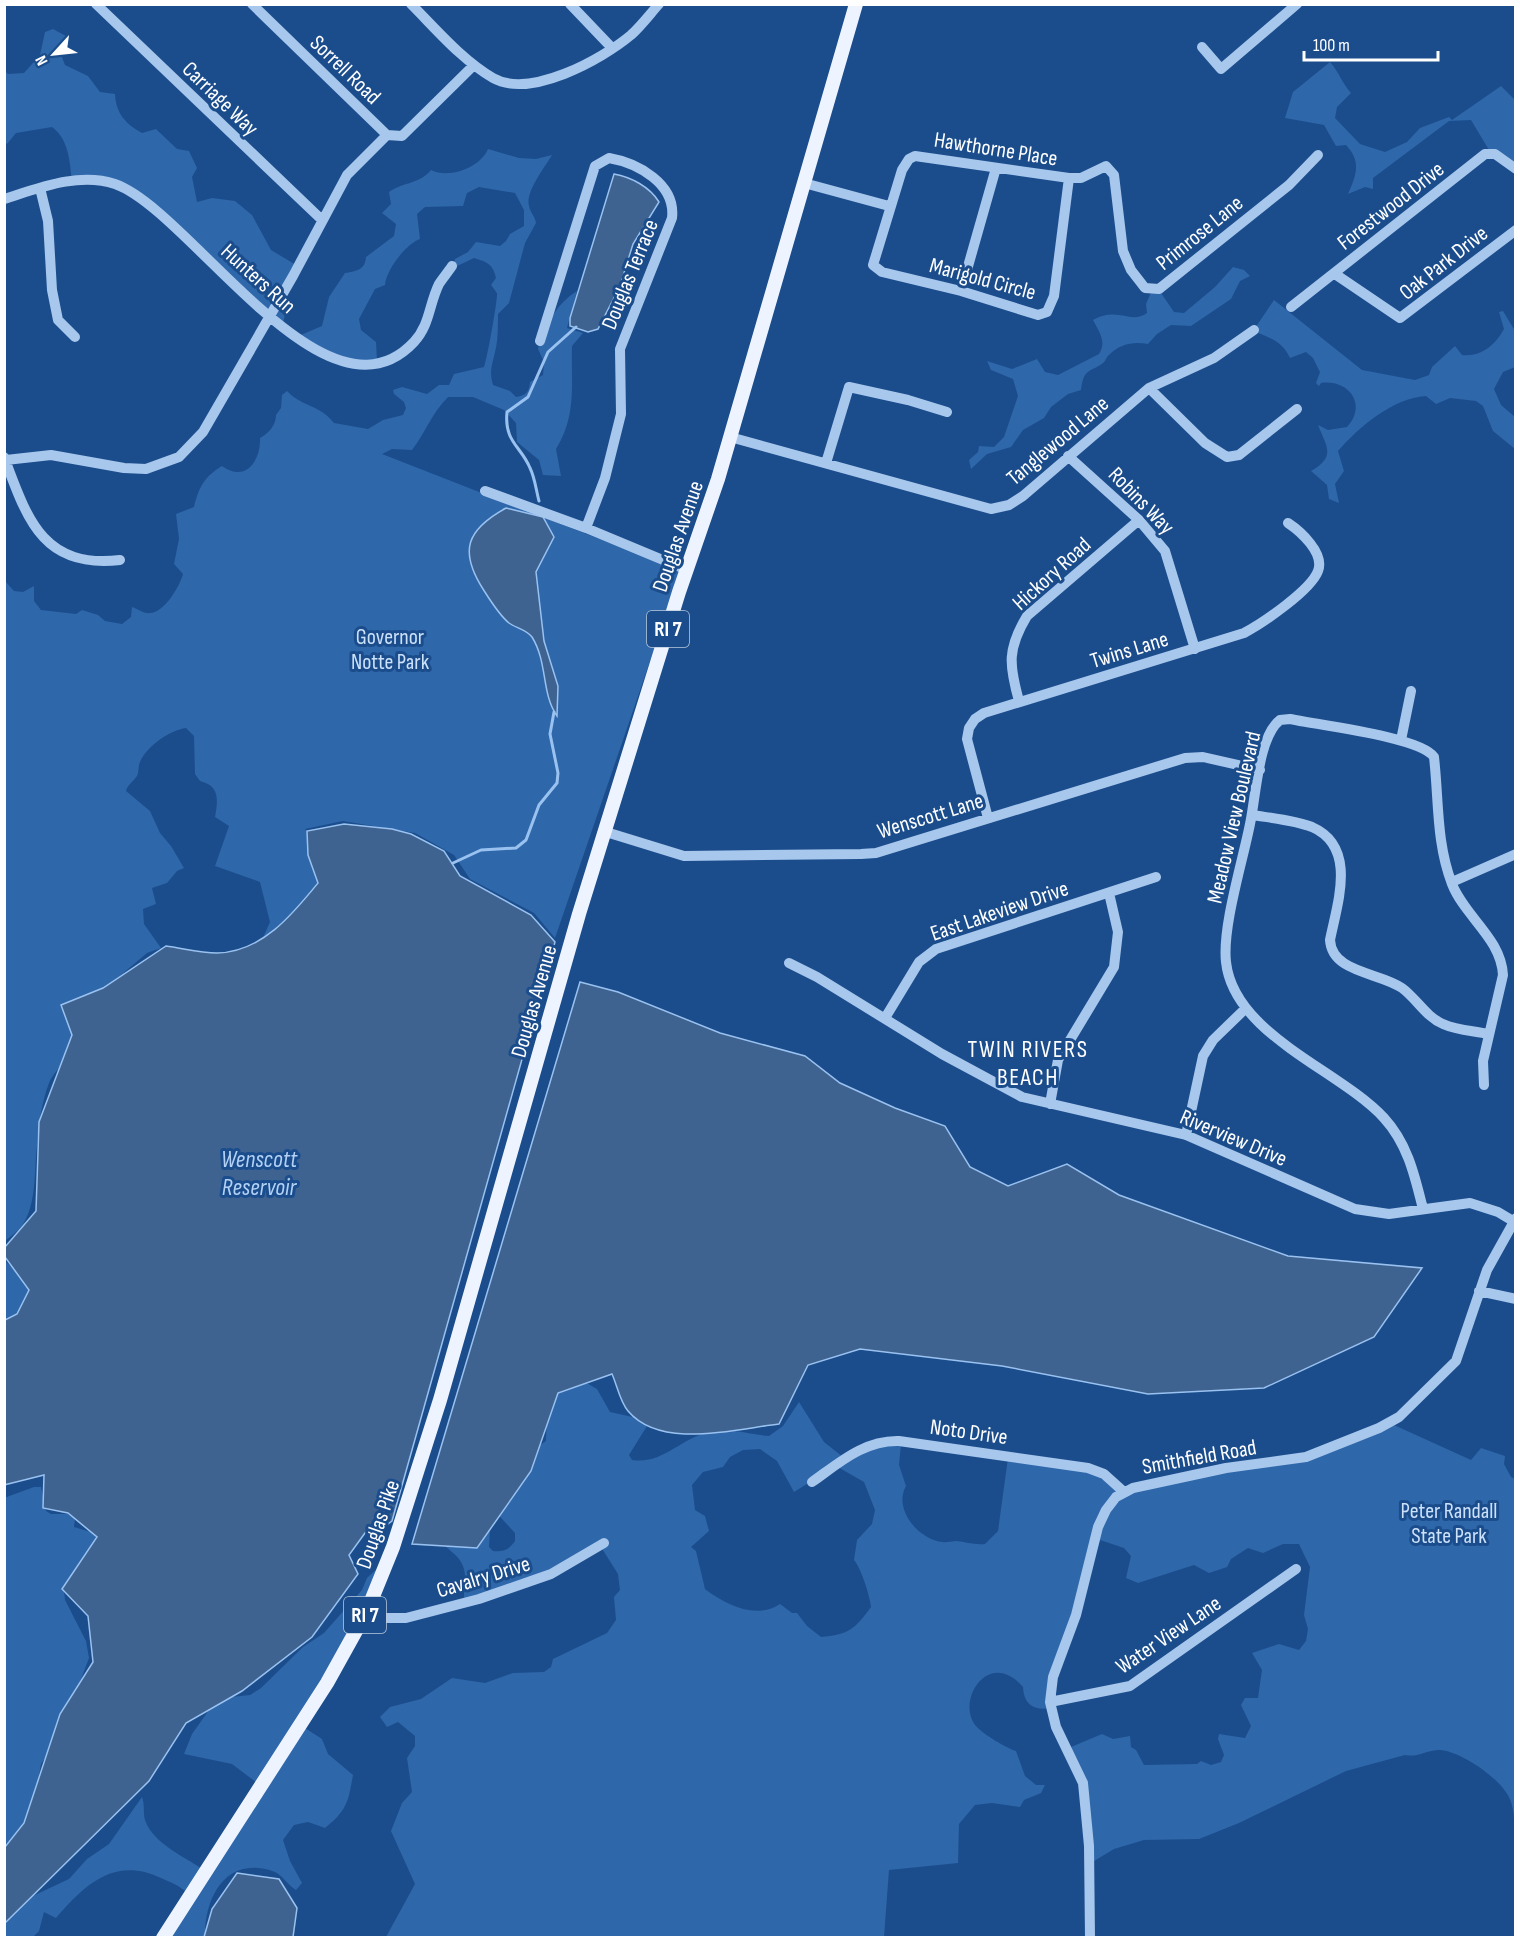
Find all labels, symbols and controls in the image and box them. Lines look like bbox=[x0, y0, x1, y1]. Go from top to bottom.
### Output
north arrow bbox=[24, 24, 84, 84]
scale bar bbox=[1304, 24, 1438, 62]
street label: Sorrell Road bbox=[304, 30, 386, 110]
text: 100 m bbox=[1313, 35, 1350, 56]
text: N bbox=[32, 52, 52, 68]
street label: Carriage Way bbox=[176, 56, 264, 142]
street label: Hawthorne Place bbox=[932, 126, 1059, 173]
street label: Forestwood Drive bbox=[1332, 156, 1450, 256]
street label: Primrose Lane bbox=[1151, 190, 1249, 276]
street label: Douglas Terrace bbox=[596, 215, 665, 334]
street label: Oak Park Drive bbox=[1394, 220, 1494, 306]
street label: Hunters Run bbox=[215, 238, 301, 320]
street label: Marigold Circle bbox=[926, 252, 1039, 307]
street label: Tanglewood Lane bbox=[1001, 391, 1115, 492]
street label: Robins Way bbox=[1102, 462, 1180, 541]
street label: Douglas Avenue bbox=[647, 477, 710, 596]
street label: Hickory Road bbox=[1007, 532, 1097, 616]
road number: RI 7 bbox=[647, 611, 689, 647]
park label: Governor Notte Park bbox=[351, 624, 430, 676]
street label: Twins Lane bbox=[1087, 626, 1172, 675]
street label: Meadow View Boulevard bbox=[1202, 729, 1267, 906]
street label: Wenscott Lane bbox=[874, 787, 987, 845]
street label: East Lakeview Drive bbox=[927, 875, 1072, 948]
street label: Douglas Avenue bbox=[506, 942, 563, 1061]
district label: TWIN RIVERS BEACH bbox=[968, 1035, 1088, 1092]
street label: Riverview Drive bbox=[1176, 1104, 1291, 1173]
water label: Wenscott Reservoir bbox=[221, 1145, 298, 1202]
street label: Noto Drive bbox=[928, 1414, 1009, 1451]
street label: Smithfield Road bbox=[1140, 1434, 1259, 1481]
street label: Douglas Pike bbox=[351, 1477, 406, 1572]
park label: Peter Randall State Park bbox=[1401, 1498, 1497, 1550]
street label: Cavalry Drive bbox=[433, 1550, 533, 1604]
street label: Water View Lane bbox=[1111, 1590, 1226, 1680]
road number: RI 7 bbox=[344, 1597, 386, 1633]

